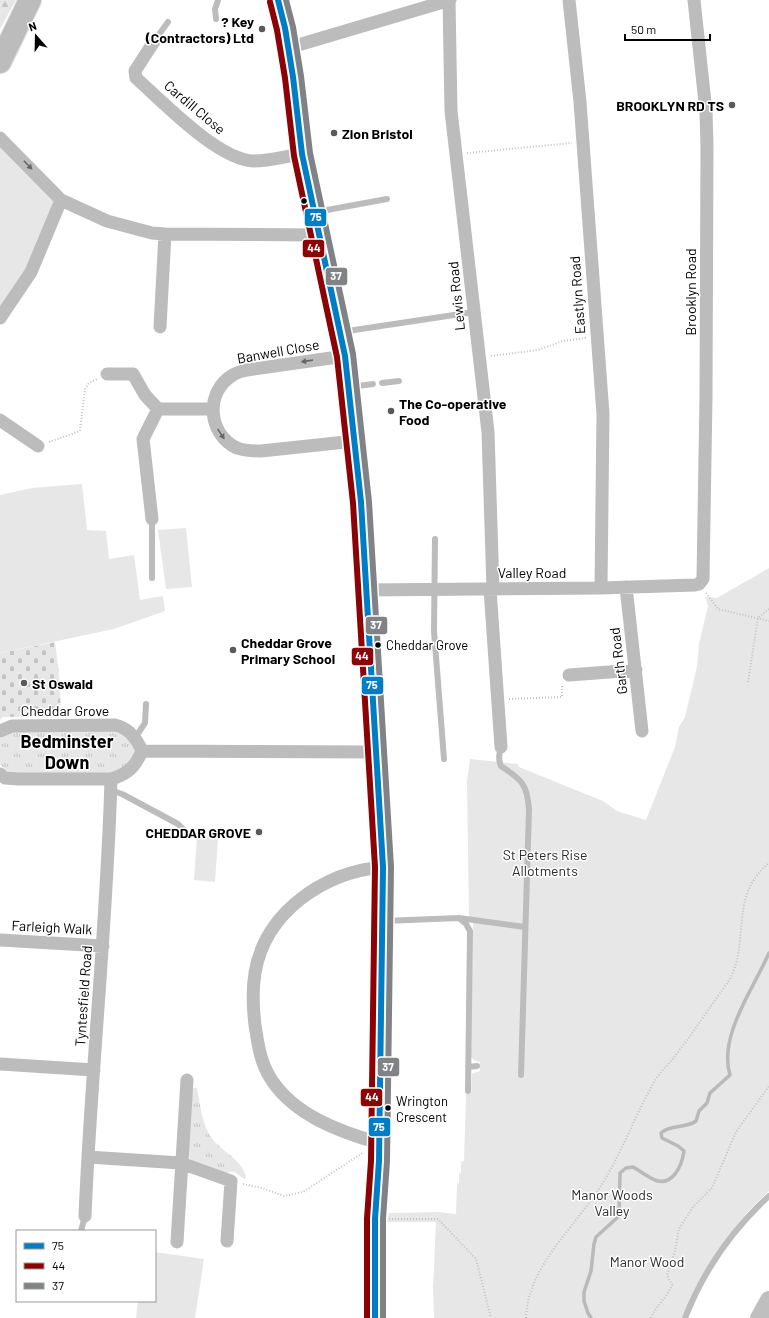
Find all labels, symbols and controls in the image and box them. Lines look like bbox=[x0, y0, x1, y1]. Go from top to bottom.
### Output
place label: ? Key (Contractors) Ltd bbox=[145, 13, 254, 46]
north arrow bbox=[16, 16, 56, 56]
scale bar bbox=[625, 16, 710, 42]
text: N bbox=[27, 19, 38, 33]
text: 50 m bbox=[631, 22, 656, 36]
marker: ? Key (Contractors) Ltd bbox=[257, 24, 267, 34]
street label: Cardill Close bbox=[161, 77, 229, 137]
place label: BROOKLYN RD TS bbox=[616, 97, 724, 114]
marker: BROOKLYN RD TS bbox=[727, 100, 737, 110]
place label: Zion Bristol bbox=[342, 125, 413, 142]
marker: Zion Bristol bbox=[329, 128, 339, 138]
one-way arrow bbox=[23, 160, 32, 170]
unlabelled marker bbox=[299, 196, 309, 206]
line badge: 75 bbox=[304, 208, 327, 227]
text: 75 bbox=[310, 210, 322, 223]
line badge: 44 bbox=[302, 239, 325, 258]
text: 44 bbox=[307, 241, 321, 254]
street label: Brooklyn Road bbox=[682, 248, 699, 336]
street label: Eastlyn Road bbox=[566, 255, 588, 335]
street label: Lewis Road bbox=[444, 261, 468, 331]
line badge: 37 bbox=[325, 267, 348, 286]
text: 37 bbox=[330, 269, 342, 282]
street label: Banwell Close bbox=[235, 335, 321, 367]
one-way arrow bbox=[301, 358, 313, 364]
place label: The Co-operative Food bbox=[399, 395, 507, 428]
marker: The Co-operative Food bbox=[386, 406, 396, 416]
one-way arrow bbox=[217, 428, 225, 439]
street label: Valley Road bbox=[498, 564, 566, 581]
line badge: 37 bbox=[365, 616, 388, 635]
text: 37 bbox=[370, 618, 382, 631]
street label: Garth Road bbox=[605, 627, 631, 695]
place label: Cheddar Grove Primary School bbox=[241, 634, 335, 667]
place label: Cheddar Grove bbox=[386, 637, 468, 653]
marker: Cheddar Grove bbox=[373, 640, 383, 650]
marker: Cheddar Grove Primary School bbox=[228, 645, 238, 655]
line badge: 44 bbox=[351, 647, 374, 666]
text: 44 bbox=[355, 649, 369, 662]
place label: St Oswald bbox=[32, 675, 93, 692]
line badge: 75 bbox=[361, 676, 384, 695]
marker: St Oswald bbox=[19, 678, 29, 688]
text: 75 bbox=[366, 678, 378, 691]
street label: Cheddar Grove bbox=[21, 702, 109, 719]
district label: Bedminster Down bbox=[20, 730, 114, 773]
place label: CHEDDAR GROVE bbox=[146, 824, 251, 841]
marker: CHEDDAR GROVE bbox=[254, 827, 264, 837]
park label: St Peters Rise Allotments bbox=[503, 846, 587, 879]
street label: Farleigh Walk bbox=[11, 916, 93, 938]
street label: Tyntesfield Road bbox=[71, 945, 95, 1047]
line badge: 37 bbox=[377, 1057, 400, 1077]
text: 37 bbox=[382, 1060, 394, 1073]
line badge: 44 bbox=[360, 1088, 383, 1107]
text: 44 bbox=[365, 1090, 379, 1103]
place label: Wrington Crescent bbox=[396, 1093, 448, 1125]
marker: Wrington Crescent bbox=[383, 1103, 393, 1113]
line badge: 75 bbox=[368, 1117, 391, 1137]
text: 75 bbox=[373, 1120, 385, 1133]
park label: Manor Woods Valley bbox=[571, 1186, 653, 1219]
legend bbox=[16, 1230, 156, 1302]
text: 75 bbox=[52, 1238, 64, 1252]
park label: Manor Wood bbox=[610, 1253, 684, 1270]
text: 44 bbox=[52, 1258, 65, 1272]
text: 37 bbox=[52, 1278, 64, 1292]

